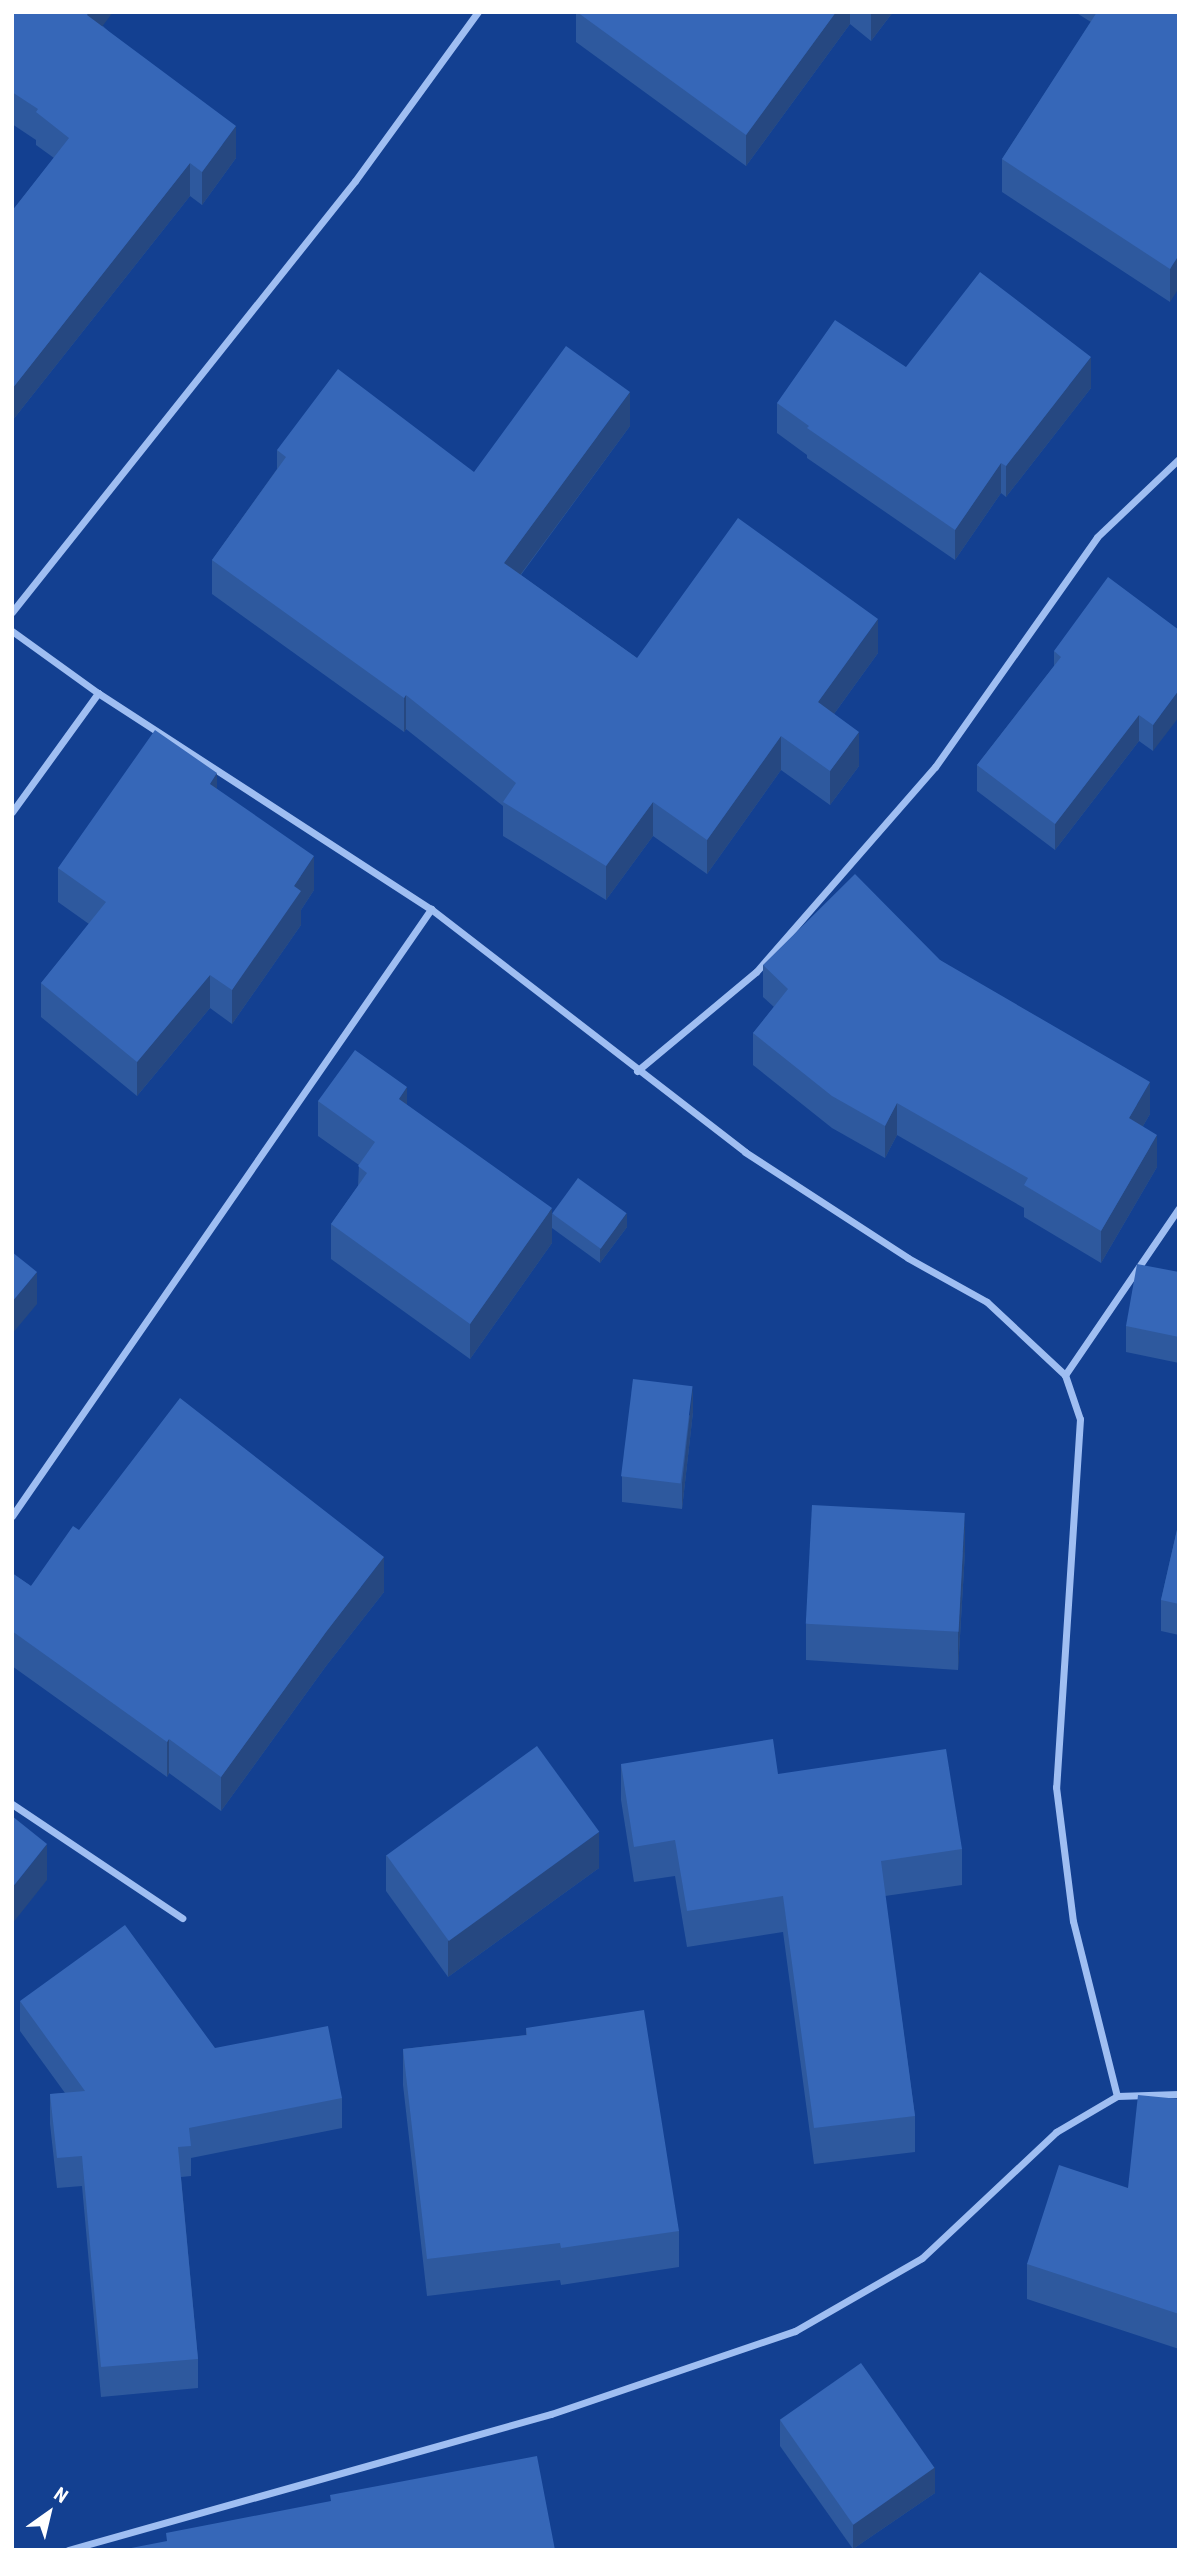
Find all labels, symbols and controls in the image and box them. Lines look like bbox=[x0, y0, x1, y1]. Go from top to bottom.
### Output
north arrow bbox=[14, 2478, 84, 2548]
text: N bbox=[50, 2482, 72, 2508]

